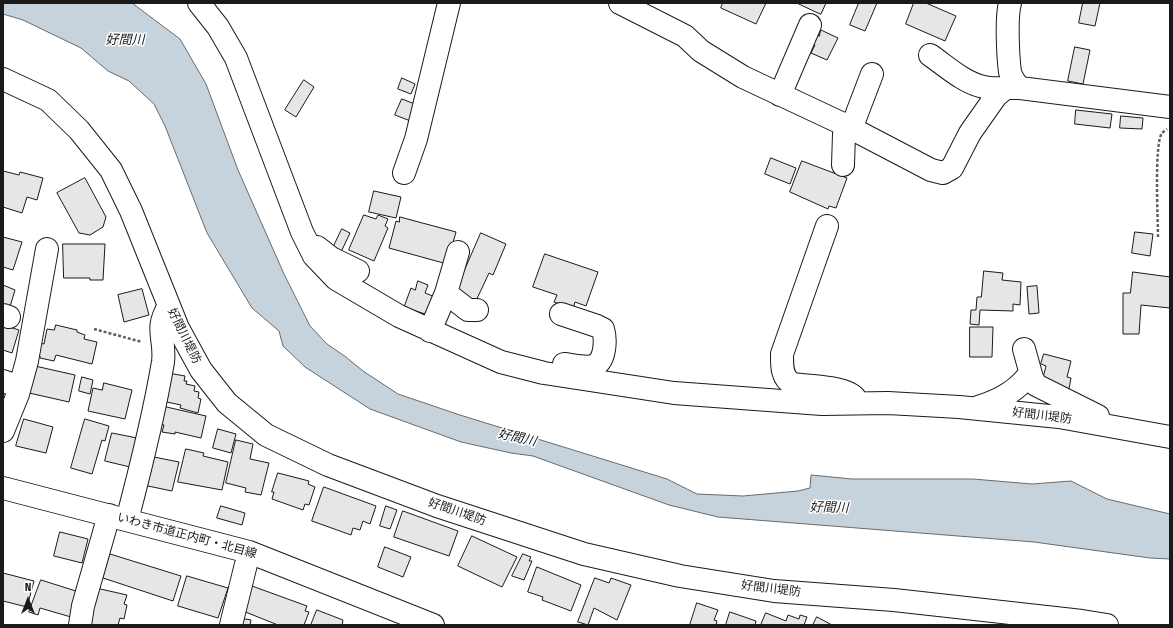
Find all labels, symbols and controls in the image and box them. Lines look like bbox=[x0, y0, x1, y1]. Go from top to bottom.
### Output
water label: 好間川 bbox=[106, 32, 144, 48]
street label: 好間川堤防 bbox=[164, 306, 204, 366]
street label: 好間川堤防 bbox=[1011, 405, 1073, 427]
water label: 好間川 bbox=[496, 426, 538, 450]
street label: 好間川堤防 bbox=[426, 495, 488, 529]
water label: 好間川 bbox=[809, 500, 849, 516]
street label: いわき市道正内町・北目線 bbox=[116, 510, 258, 562]
street label: 好間川堤防 bbox=[740, 578, 802, 600]
north arrow bbox=[8, 580, 48, 620]
text: N bbox=[25, 581, 31, 594]

